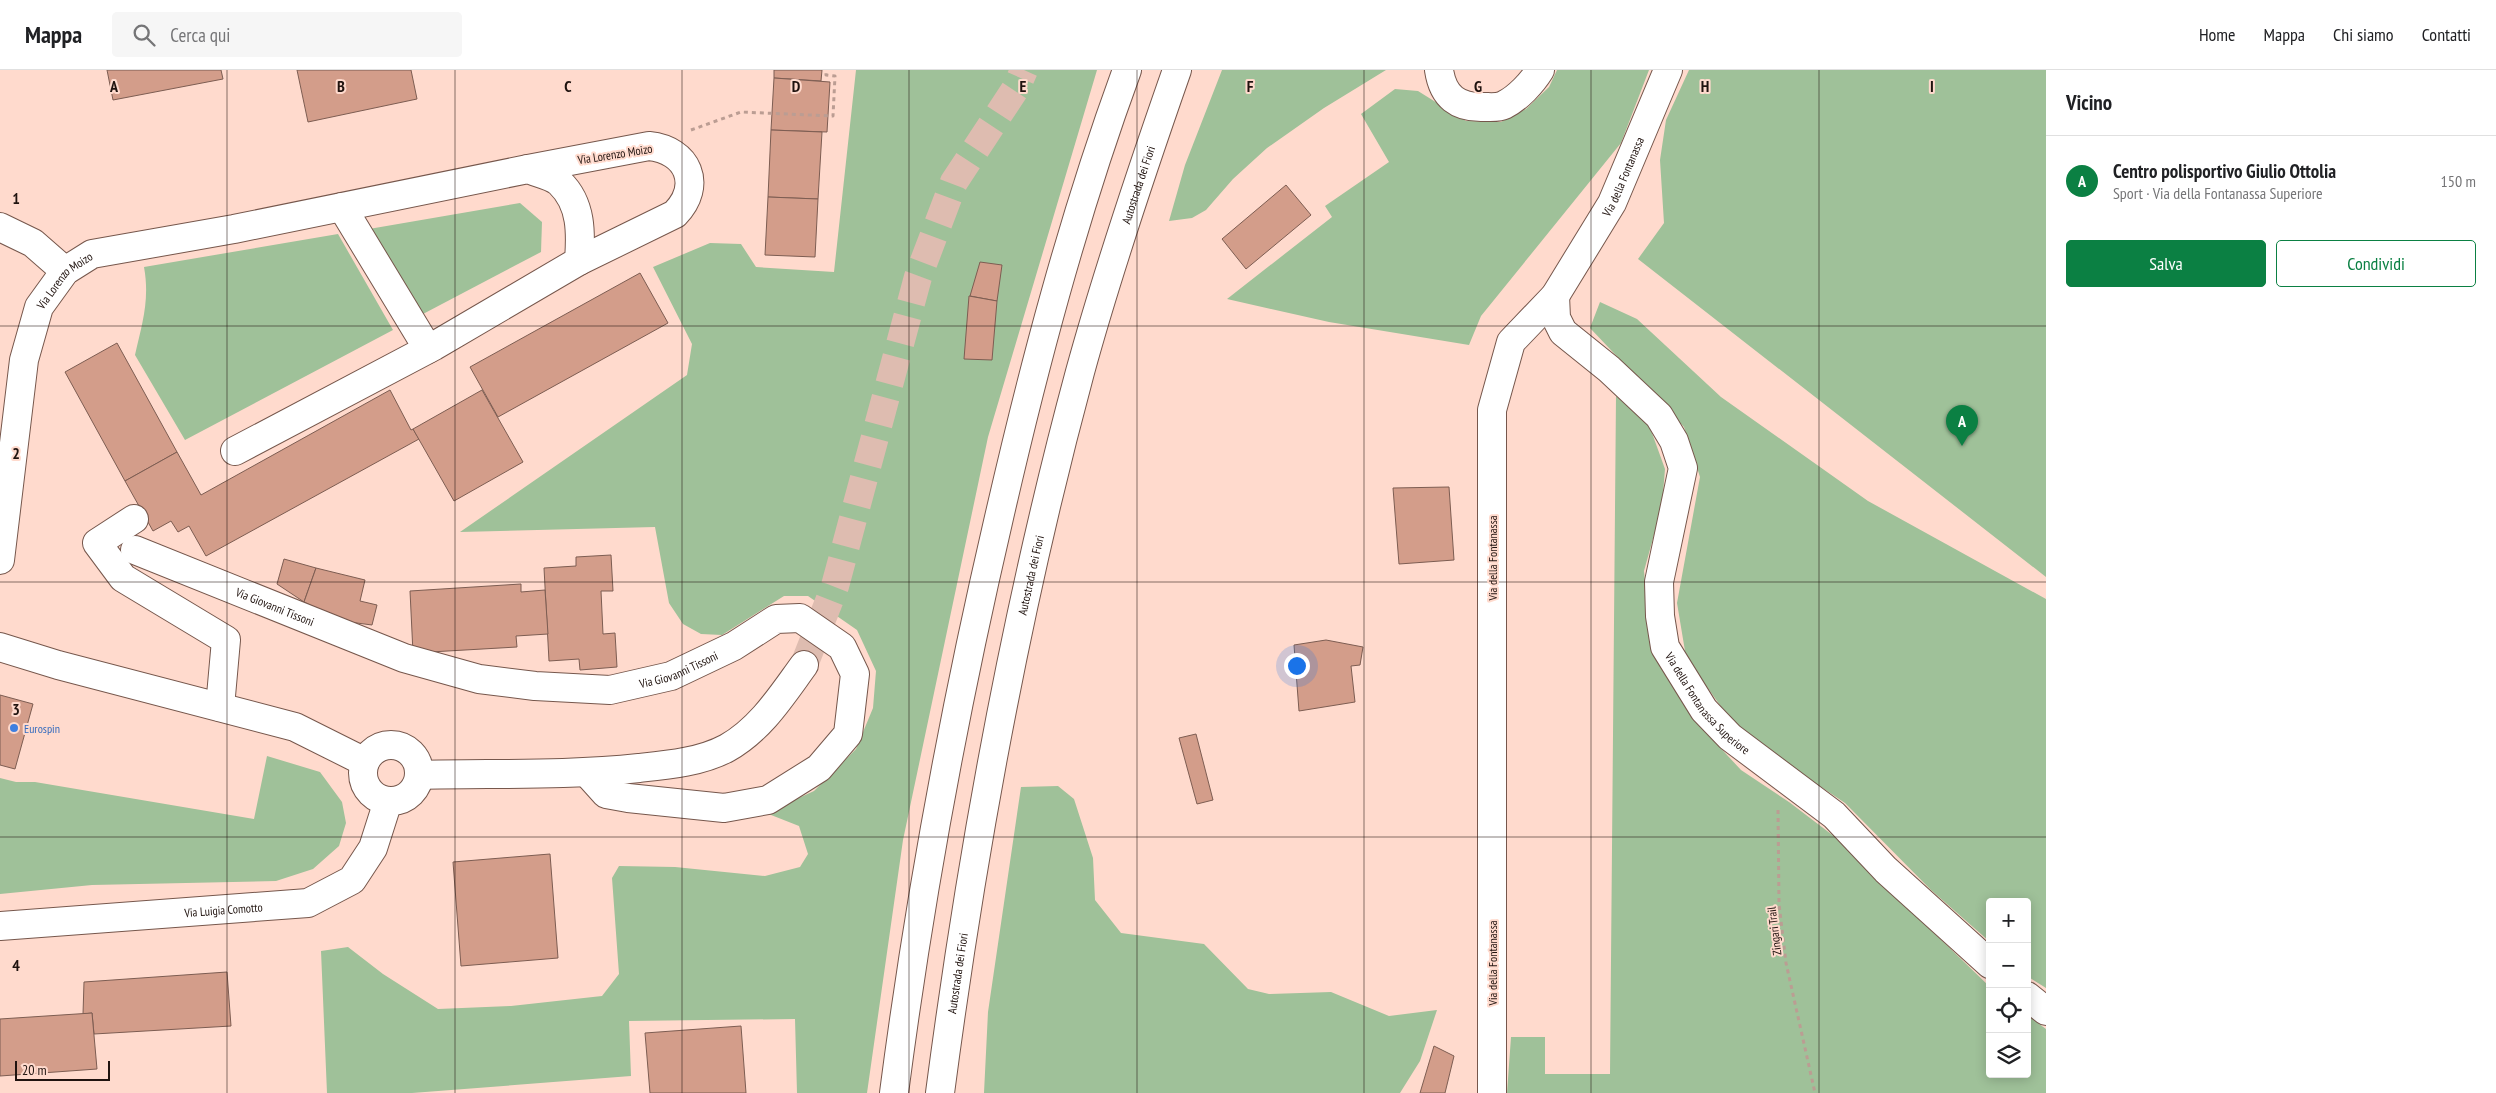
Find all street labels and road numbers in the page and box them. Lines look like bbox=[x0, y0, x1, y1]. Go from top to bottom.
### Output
street label: Via della Fontanassa bbox=[1598, 134, 1647, 220]
street label: Via Lorenzo Moizo bbox=[576, 141, 653, 167]
street label: Autostrada dei Fiori bbox=[1118, 144, 1158, 226]
street label: Via Lorenzo Moizo bbox=[32, 248, 95, 312]
street label: Via della Fontanassa bbox=[1485, 515, 1500, 602]
street label: Autostrada dei Fiori bbox=[1014, 534, 1046, 616]
street label: Via Giovanni Tissoni bbox=[233, 583, 317, 629]
street label: Via Giovanni Tissoni bbox=[637, 647, 720, 691]
street label: Via della Fontanassa Superiore bbox=[1662, 648, 1753, 757]
street label: Via Luigia Comotto bbox=[183, 899, 263, 920]
street label: Zingari Trail bbox=[1764, 906, 1784, 956]
street label: Via della Fontanassa bbox=[1485, 920, 1500, 1007]
street label: Autostrada dei Fiori bbox=[944, 932, 970, 1014]

